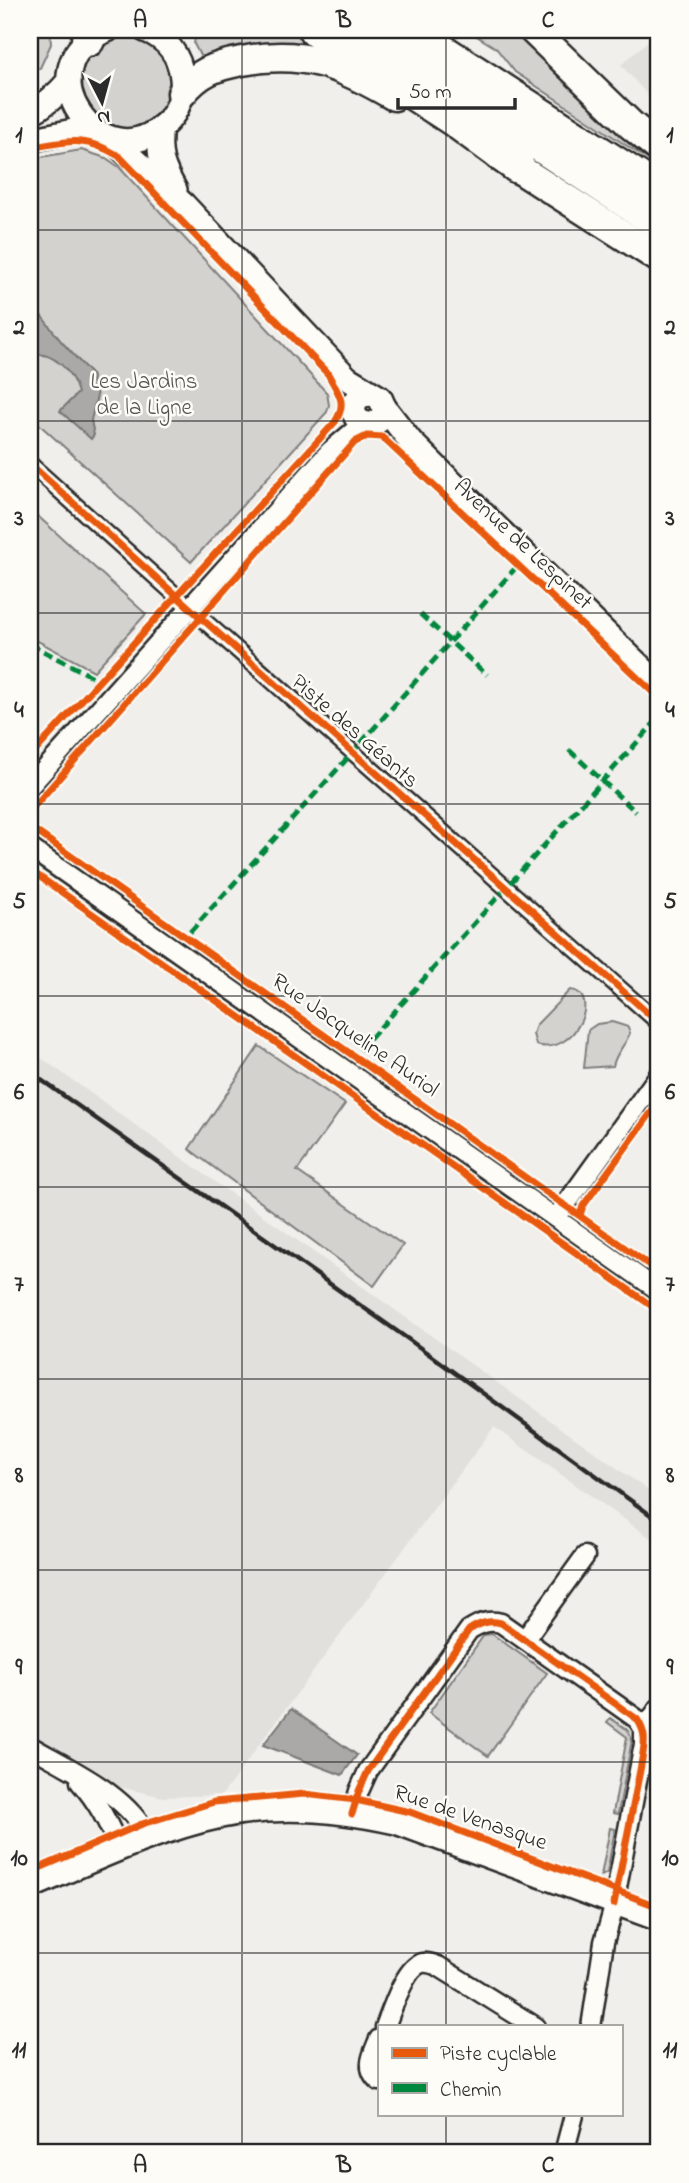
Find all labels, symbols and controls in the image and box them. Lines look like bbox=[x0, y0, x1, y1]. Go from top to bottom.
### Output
text: A bbox=[133, 5, 147, 38]
text: B bbox=[335, 5, 352, 38]
text: C bbox=[542, 5, 555, 38]
north arrow bbox=[66, 66, 136, 136]
scale bar bbox=[398, 66, 516, 110]
text: 50 m bbox=[409, 78, 452, 108]
text: N bbox=[96, 102, 111, 131]
text: 1 bbox=[15, 120, 23, 153]
text: 1 bbox=[666, 120, 674, 153]
text: 2 bbox=[12, 312, 25, 345]
text: 2 bbox=[663, 312, 676, 345]
park label: Les Jardins de la Ligne bbox=[90, 366, 198, 426]
street label: Avenue de Lespinet bbox=[445, 471, 600, 618]
text: 3 bbox=[13, 503, 24, 536]
text: 3 bbox=[664, 503, 675, 536]
street label: Piste des Géants bbox=[283, 667, 426, 797]
text: 4 bbox=[14, 695, 24, 728]
text: 4 bbox=[665, 695, 675, 728]
text: 5 bbox=[12, 886, 26, 919]
text: 5 bbox=[663, 886, 677, 919]
street label: Rue Jacqueline Auriol bbox=[264, 966, 445, 1106]
text: 6 bbox=[14, 1077, 25, 1110]
text: 6 bbox=[665, 1077, 676, 1110]
text: 7 bbox=[14, 1269, 24, 1302]
text: 7 bbox=[665, 1269, 675, 1302]
text: 8 bbox=[14, 1460, 24, 1493]
text: 8 bbox=[665, 1460, 675, 1493]
text: 9 bbox=[15, 1652, 24, 1685]
text: 9 bbox=[666, 1652, 675, 1685]
street label: Rue de Venasque bbox=[389, 1777, 552, 1860]
text: 10 bbox=[10, 1843, 28, 1876]
text: 10 bbox=[661, 1843, 679, 1876]
legend bbox=[378, 2025, 622, 2116]
text: 11 bbox=[12, 2035, 27, 2068]
text: 11 bbox=[663, 2035, 678, 2068]
text: Piste cyclable bbox=[440, 2040, 557, 2072]
text: Chemin bbox=[440, 2076, 501, 2106]
text: A bbox=[133, 2150, 147, 2183]
text: B bbox=[335, 2150, 352, 2183]
text: C bbox=[542, 2150, 555, 2183]

